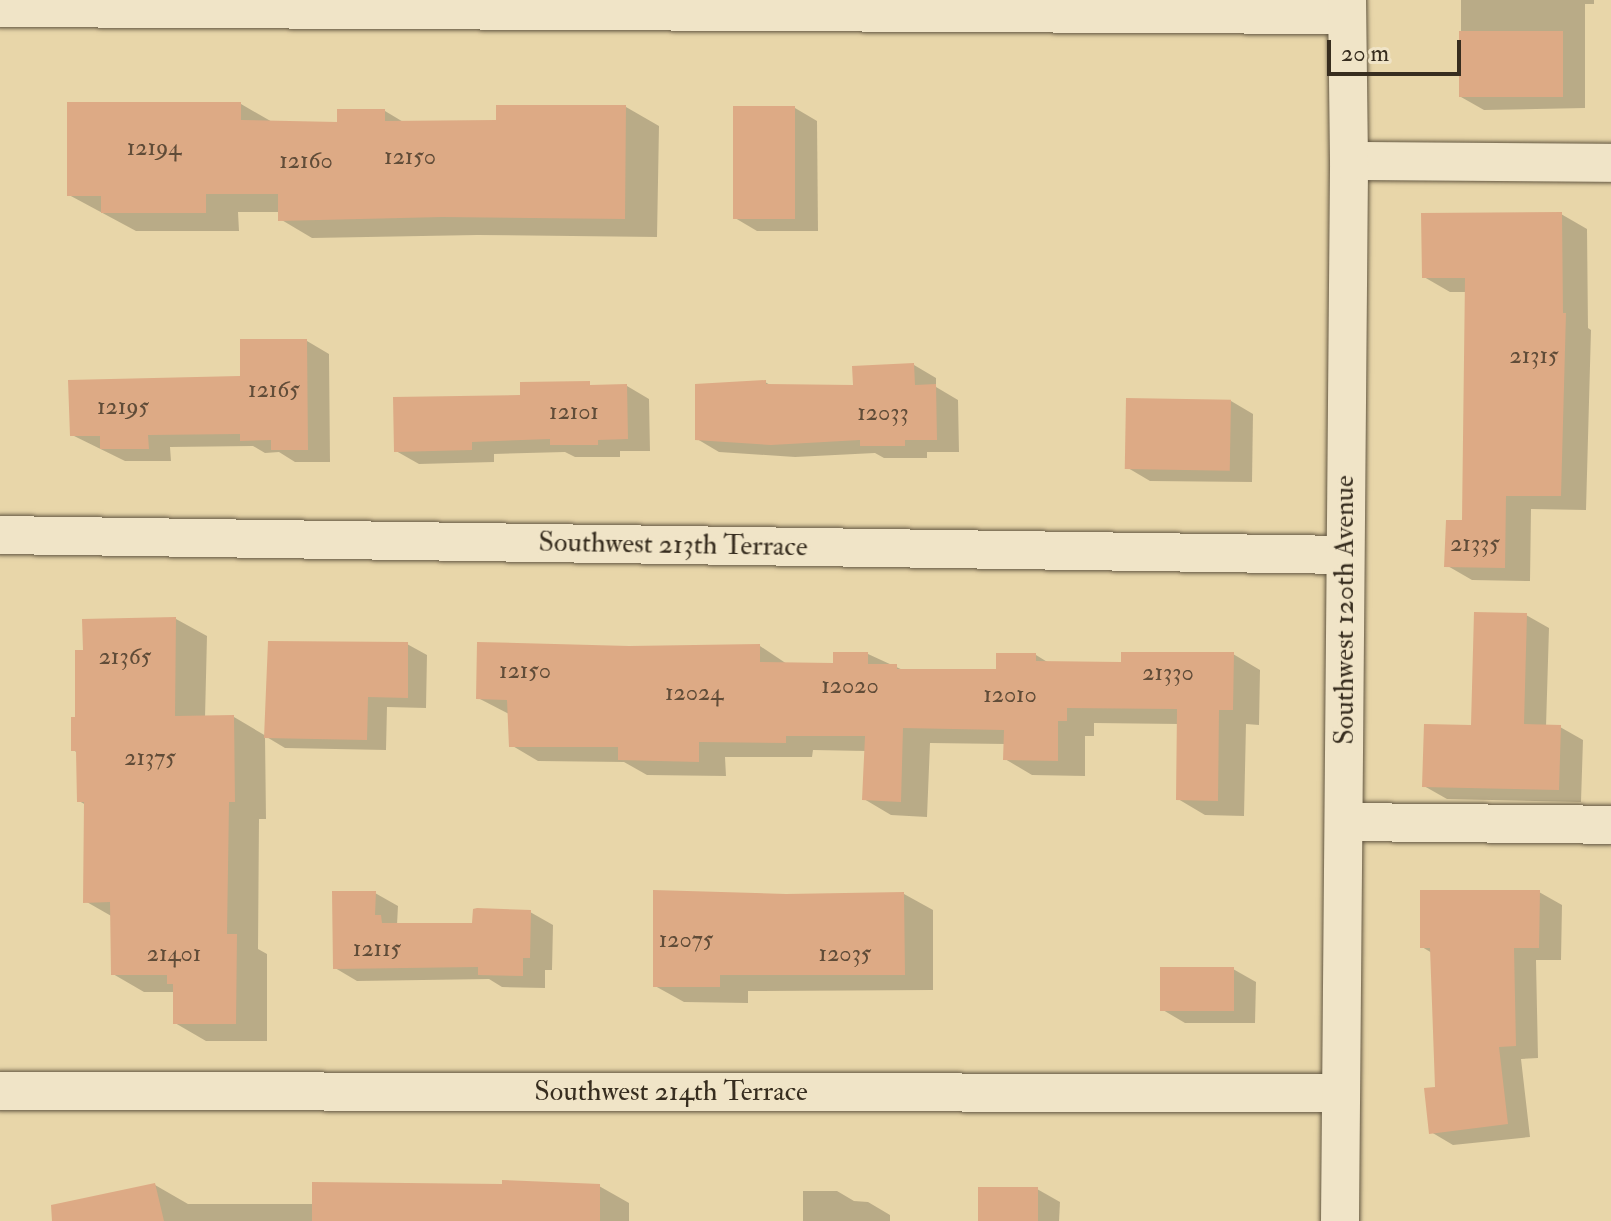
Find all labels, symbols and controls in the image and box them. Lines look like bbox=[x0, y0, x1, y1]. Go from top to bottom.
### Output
scale bar bbox=[1331, 24, 1465, 74]
text: 20 m bbox=[1341, 38, 1389, 69]
house number: 12194 bbox=[127, 134, 181, 162]
house number: 12150 bbox=[384, 143, 436, 171]
house number: 12160 bbox=[279, 147, 333, 175]
house number: 21315 bbox=[1510, 342, 1558, 370]
house number: 12165 bbox=[248, 376, 300, 404]
house number: 12195 bbox=[97, 393, 149, 421]
house number: 12101 bbox=[549, 398, 599, 426]
house number: 12033 bbox=[857, 399, 909, 427]
street label: Southwest 120th Avenue bbox=[1328, 475, 1362, 745]
street label: Southwest 213th Terrace bbox=[538, 526, 808, 564]
house number: 21335 bbox=[1450, 530, 1500, 558]
house number: 21365 bbox=[99, 643, 151, 671]
house number: 12150 bbox=[499, 657, 551, 685]
house number: 21330 bbox=[1142, 659, 1194, 687]
house number: 12020 bbox=[821, 672, 879, 700]
house number: 12024 bbox=[665, 679, 723, 707]
house number: 12010 bbox=[983, 681, 1037, 709]
house number: 21375 bbox=[124, 744, 176, 772]
house number: 12075 bbox=[659, 926, 713, 954]
house number: 12115 bbox=[353, 935, 401, 963]
house number: 21401 bbox=[147, 940, 201, 968]
house number: 12035 bbox=[819, 940, 871, 968]
street label: Southwest 214th Terrace bbox=[534, 1075, 808, 1109]

